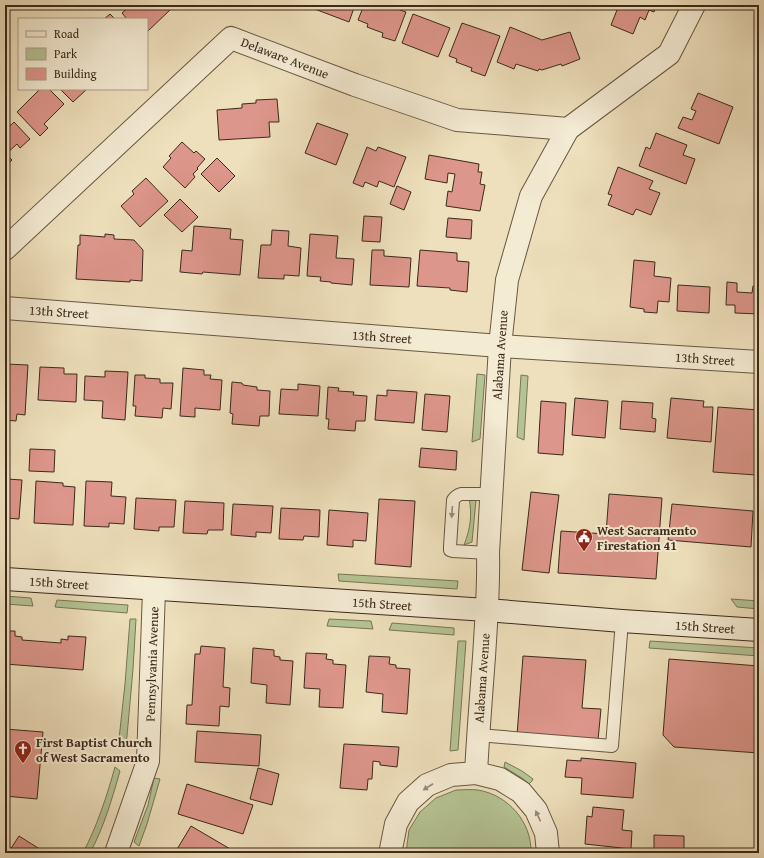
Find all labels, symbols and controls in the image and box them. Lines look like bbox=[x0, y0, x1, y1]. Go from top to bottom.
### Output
legend bbox=[18, 18, 148, 90]
text: Road bbox=[54, 25, 80, 42]
street label: Delaware Avenue bbox=[238, 32, 332, 84]
text: Park bbox=[54, 45, 78, 62]
text: Building bbox=[54, 65, 97, 82]
street label: 13th Street bbox=[28, 300, 90, 324]
street label: Alabama Avenue bbox=[487, 309, 513, 401]
street label: 13th Street bbox=[351, 325, 413, 349]
street label: 13th Street bbox=[674, 347, 736, 371]
one-way arrow bbox=[449, 506, 456, 518]
place label: West Sacramento Firestation 41 bbox=[597, 521, 696, 555]
public building icon: West Sacramento Firestation 41 bbox=[574, 527, 594, 552]
street label: 15th Street bbox=[28, 571, 90, 595]
street label: 15th Street bbox=[351, 592, 413, 616]
street label: Pennsylvania Avenue bbox=[140, 606, 164, 722]
street label: 15th Street bbox=[674, 615, 736, 639]
street label: Alabama Avenue bbox=[469, 632, 495, 724]
place label: First Baptist Church of West Sacramento bbox=[36, 733, 153, 767]
church icon: First Baptist Church of West Sacramento bbox=[13, 739, 33, 764]
one-way arrow bbox=[422, 783, 433, 790]
one-way arrow bbox=[535, 810, 541, 821]

